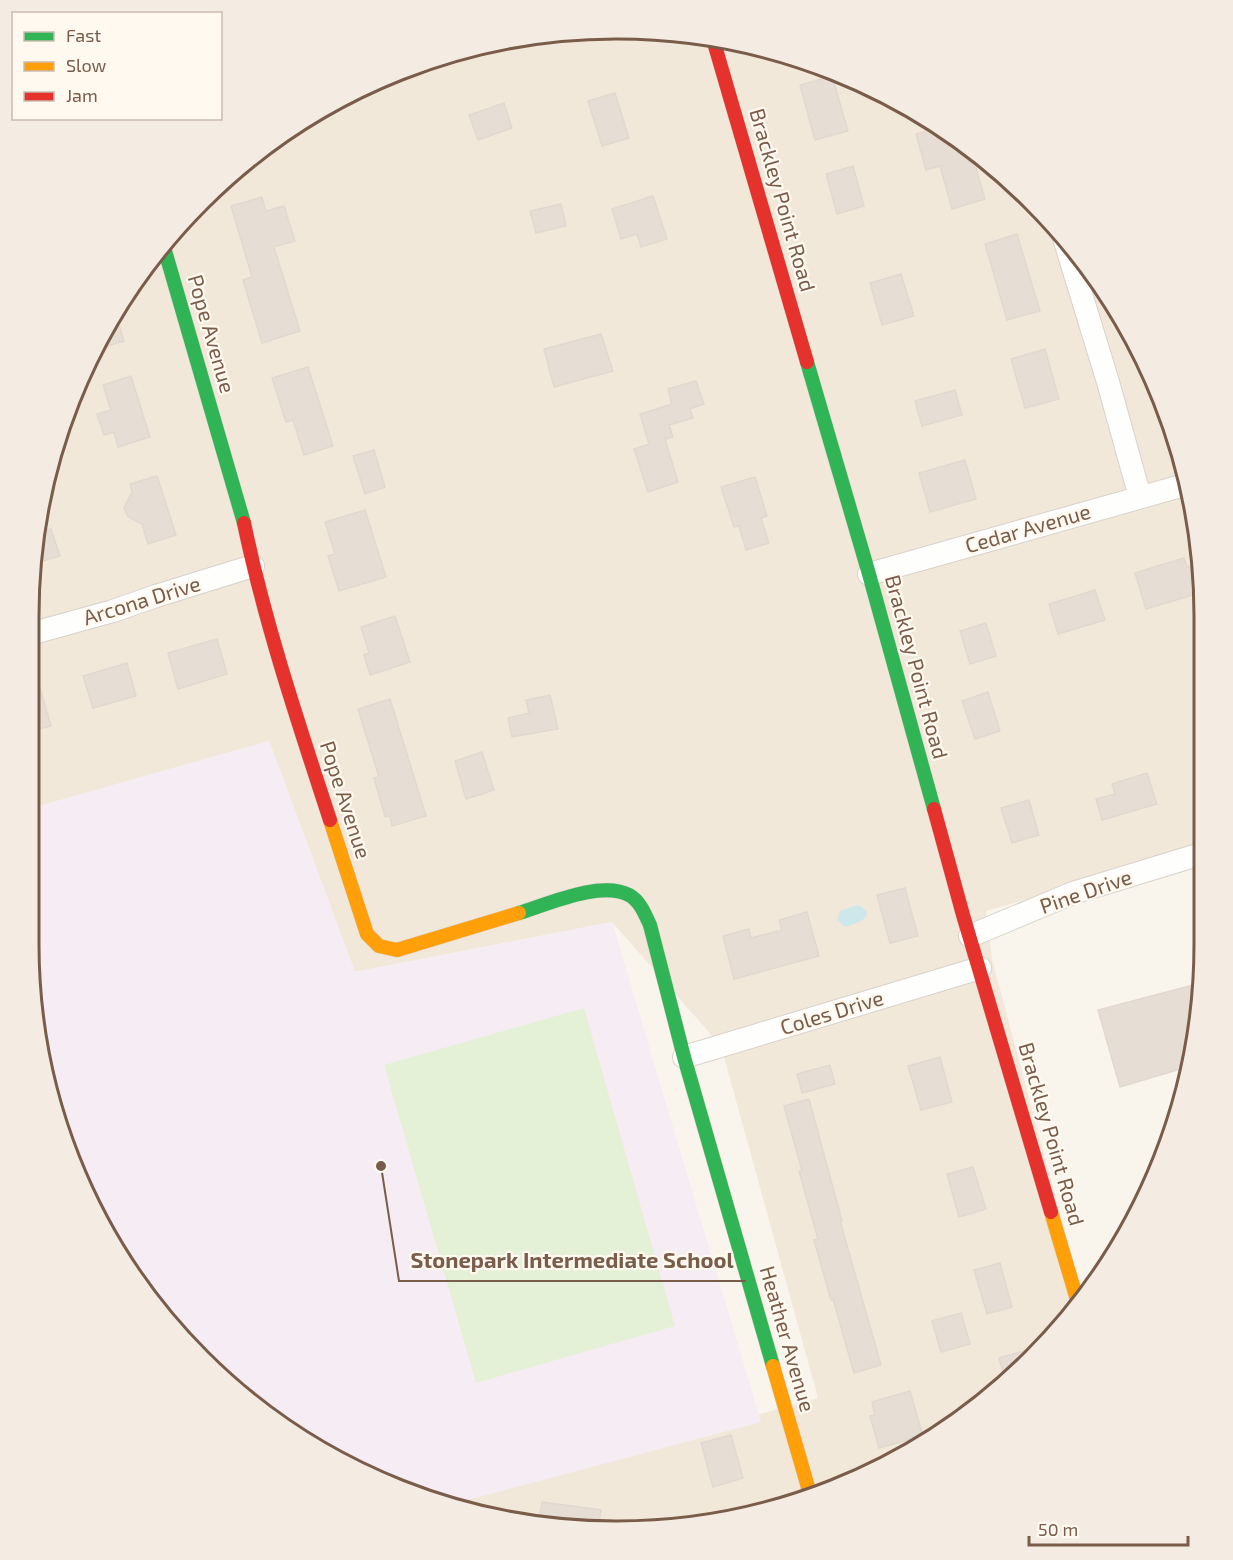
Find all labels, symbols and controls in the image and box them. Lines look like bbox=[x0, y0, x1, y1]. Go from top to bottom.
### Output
legend bbox=[12, 12, 222, 120]
text: Fast bbox=[66, 24, 101, 46]
text: Slow bbox=[66, 54, 107, 76]
text: Jam bbox=[66, 84, 98, 106]
street label: Brackley Point Road bbox=[745, 105, 822, 294]
street label: Pope Avenue bbox=[184, 271, 241, 396]
street label: Cedar Avenue bbox=[962, 498, 1093, 557]
street label: Arcona Drive bbox=[80, 570, 203, 629]
street label: Brackley Point Road bbox=[881, 572, 954, 761]
street label: Pope Avenue bbox=[316, 738, 377, 862]
street label: Pine Drive bbox=[1036, 863, 1135, 918]
street label: Coles Drive bbox=[777, 984, 886, 1039]
street label: Brackley Point Road bbox=[1014, 1039, 1091, 1228]
callout: Stonepark Intermediate School bbox=[399, 1241, 746, 1281]
text: Stonepark Intermediate School bbox=[410, 1246, 734, 1272]
street label: Heather Avenue bbox=[756, 1263, 821, 1415]
scale bar bbox=[1029, 1509, 1188, 1547]
text: 50 m bbox=[1038, 1518, 1078, 1540]

